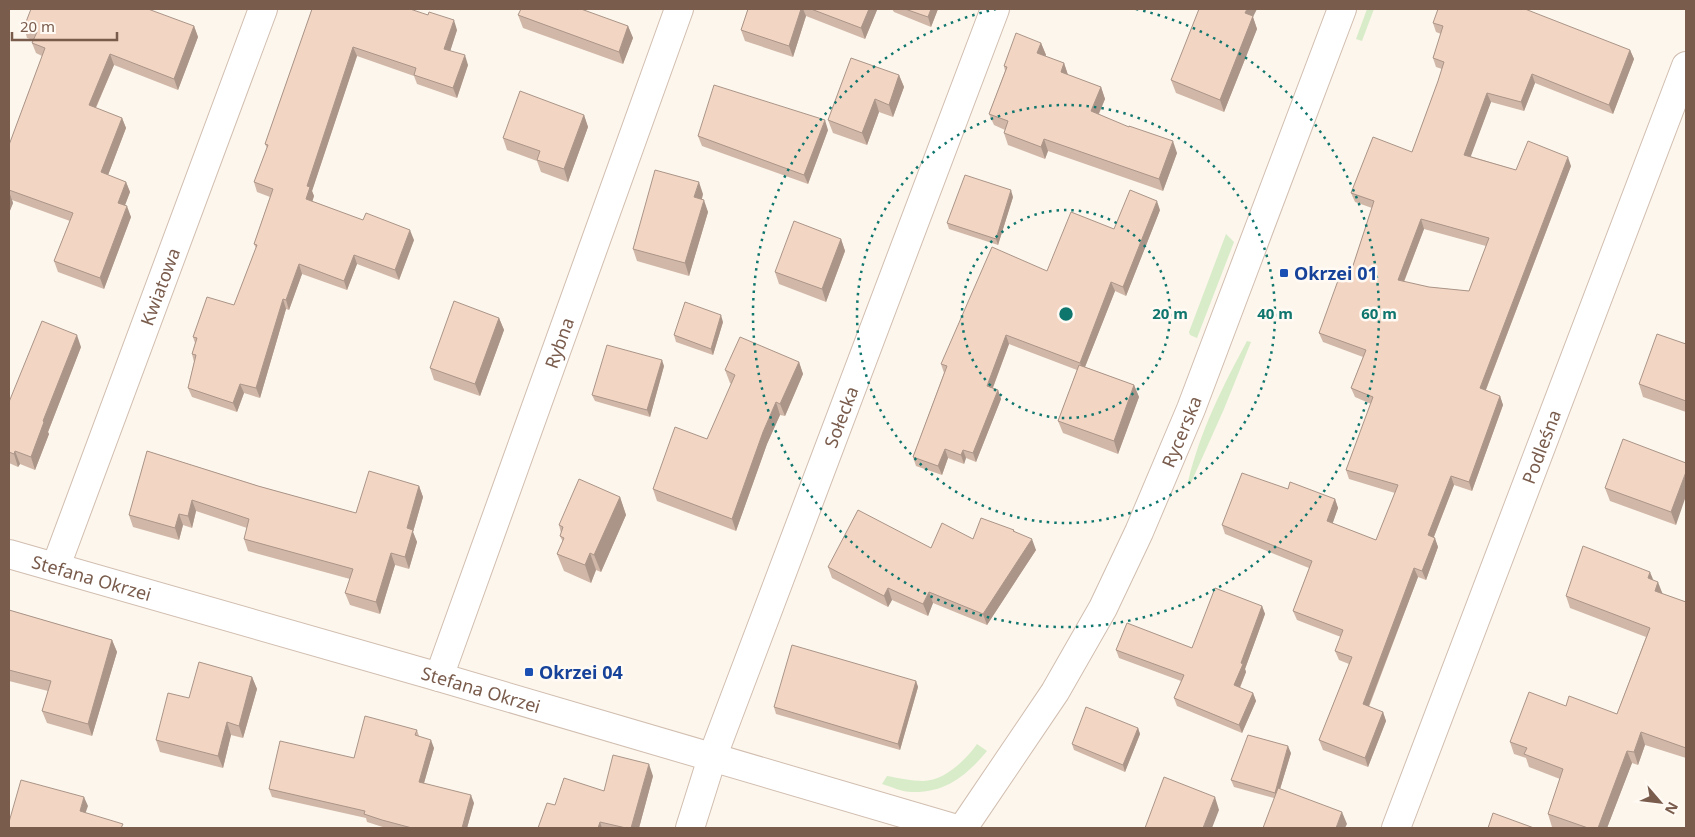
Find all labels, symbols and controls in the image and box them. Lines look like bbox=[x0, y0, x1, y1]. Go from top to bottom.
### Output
scale bar bbox=[12, 10, 118, 42]
text: 20 m bbox=[20, 16, 55, 36]
street label: Kwiatowa bbox=[134, 244, 185, 329]
place label: Okrzei 01 bbox=[1294, 261, 1378, 285]
marker: Okrzei 01 bbox=[1278, 267, 1290, 279]
text: 20 m bbox=[1152, 303, 1188, 323]
text: 40 m bbox=[1257, 303, 1293, 323]
text: 60 m bbox=[1361, 303, 1397, 323]
centre of rings bbox=[1057, 305, 1075, 323]
street label: Rybna bbox=[539, 314, 579, 372]
street label: Sołecka bbox=[818, 383, 863, 451]
street label: Rycerska bbox=[1156, 393, 1207, 471]
street label: Podleśna bbox=[1516, 406, 1566, 487]
street label: Stefana Okrzei bbox=[29, 549, 154, 606]
place label: Okrzei 04 bbox=[539, 660, 623, 684]
street label: Stefana Okrzei bbox=[419, 661, 543, 718]
marker: Okrzei 04 bbox=[523, 666, 535, 678]
north arrow bbox=[1635, 777, 1685, 827]
text: N bbox=[1661, 799, 1683, 818]

